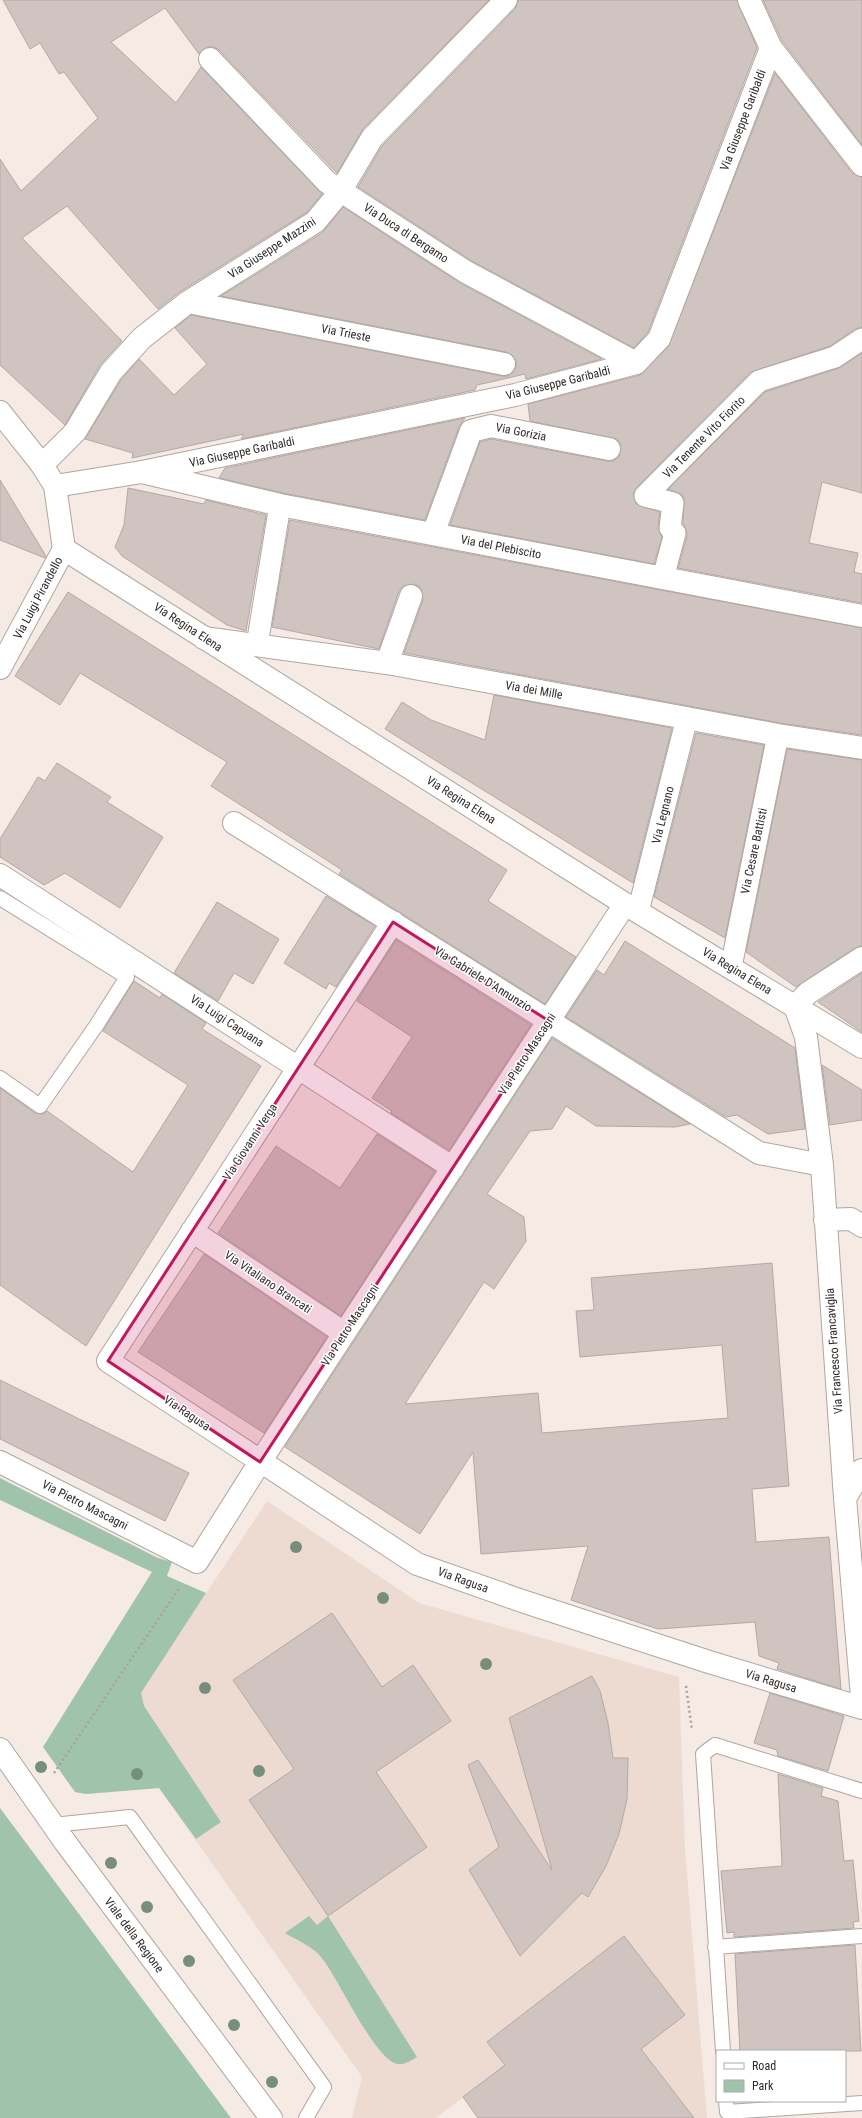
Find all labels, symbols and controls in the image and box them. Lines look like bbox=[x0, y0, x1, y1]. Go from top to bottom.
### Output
street label: Via Giuseppe Garibaldi bbox=[717, 67, 769, 173]
street label: Via Duca di Bergamo bbox=[361, 200, 451, 266]
street label: Via Giuseppe Mazzini bbox=[226, 214, 318, 282]
street label: Via Trieste bbox=[320, 321, 372, 345]
street label: Via Giuseppe Garibaldi bbox=[504, 363, 612, 403]
street label: Via Tenente Vito Fiorito bbox=[660, 393, 748, 481]
street label: Via Gorizia bbox=[494, 420, 548, 444]
street label: Via Giuseppe Garibaldi bbox=[188, 434, 296, 470]
street label: Via del Plebiscito bbox=[459, 532, 543, 562]
street label: Via Luigi Pirandello bbox=[10, 555, 66, 641]
street label: Via Regina Elena bbox=[151, 600, 225, 654]
street label: Via dei Mille bbox=[504, 678, 564, 702]
street label: Via Regina Elena bbox=[424, 773, 498, 827]
street label: Via Legnano bbox=[649, 785, 677, 845]
street label: Via Cesare Battisti bbox=[738, 807, 770, 895]
street label: Via Gabriele D'Annunzio bbox=[432, 943, 534, 1015]
street label: Via Regina Elena bbox=[700, 945, 775, 997]
street label: Via Luigi Capuana bbox=[188, 992, 267, 1050]
street label: Via Pietro Mascagni bbox=[495, 1010, 559, 1098]
street label: Via Giovanni Verga bbox=[220, 1101, 280, 1183]
street label: Via Vitaliano Brancati bbox=[222, 1248, 314, 1316]
street label: Via Pietro Mascagni bbox=[318, 1281, 382, 1369]
street label: Via Francesco Francaviglia bbox=[823, 1287, 845, 1415]
street label: Via Ragusa bbox=[161, 1392, 213, 1434]
street label: Via Pietro Mascagni bbox=[40, 1477, 130, 1533]
street label: Via Ragusa bbox=[436, 1564, 491, 1596]
street label: Via Ragusa bbox=[744, 1667, 799, 1696]
street label: Viale della Regione bbox=[101, 1895, 167, 1975]
legend bbox=[716, 2050, 846, 2102]
text: Road bbox=[752, 2059, 776, 2073]
text: Park bbox=[752, 2079, 774, 2093]

